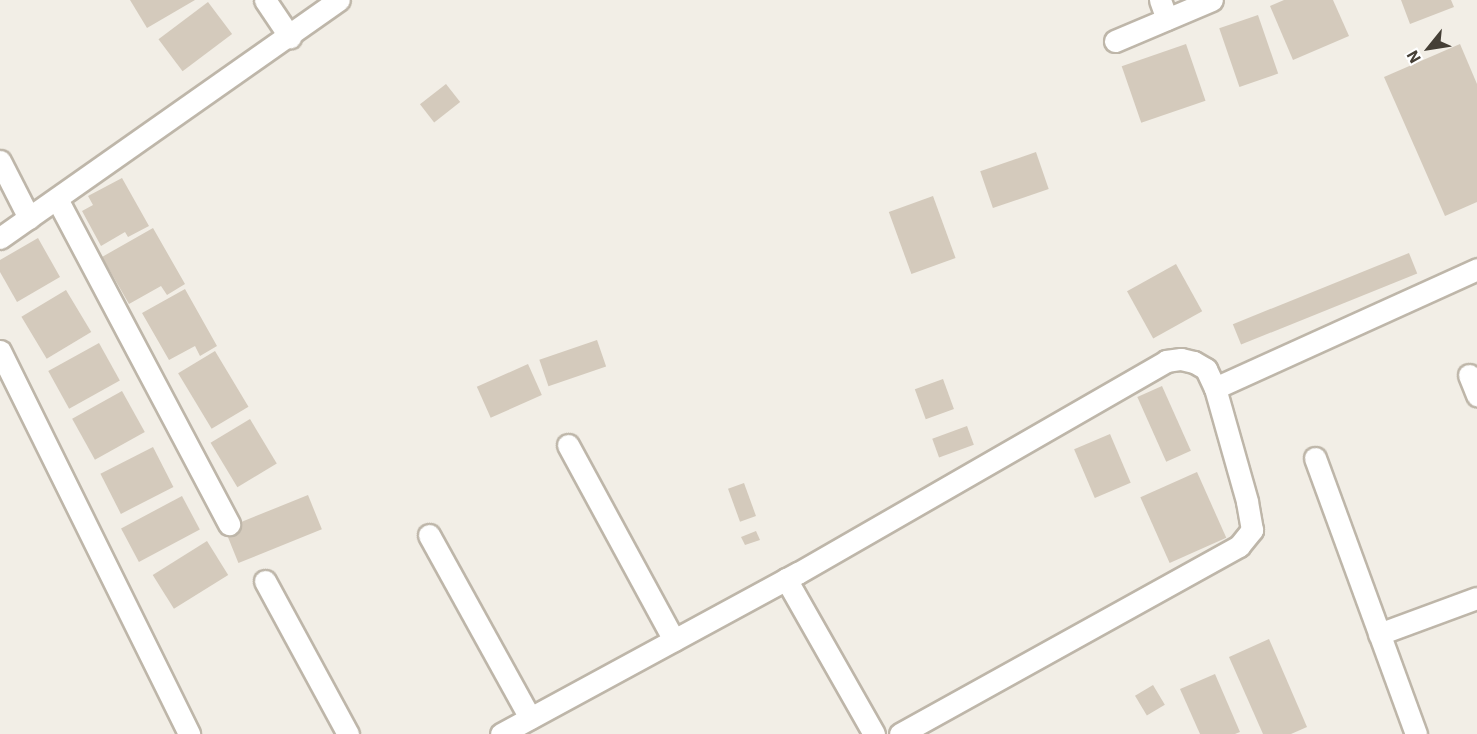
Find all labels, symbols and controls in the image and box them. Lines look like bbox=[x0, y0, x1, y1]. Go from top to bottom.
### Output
north arrow bbox=[1399, 18, 1459, 78]
text: N bbox=[1402, 47, 1425, 67]

